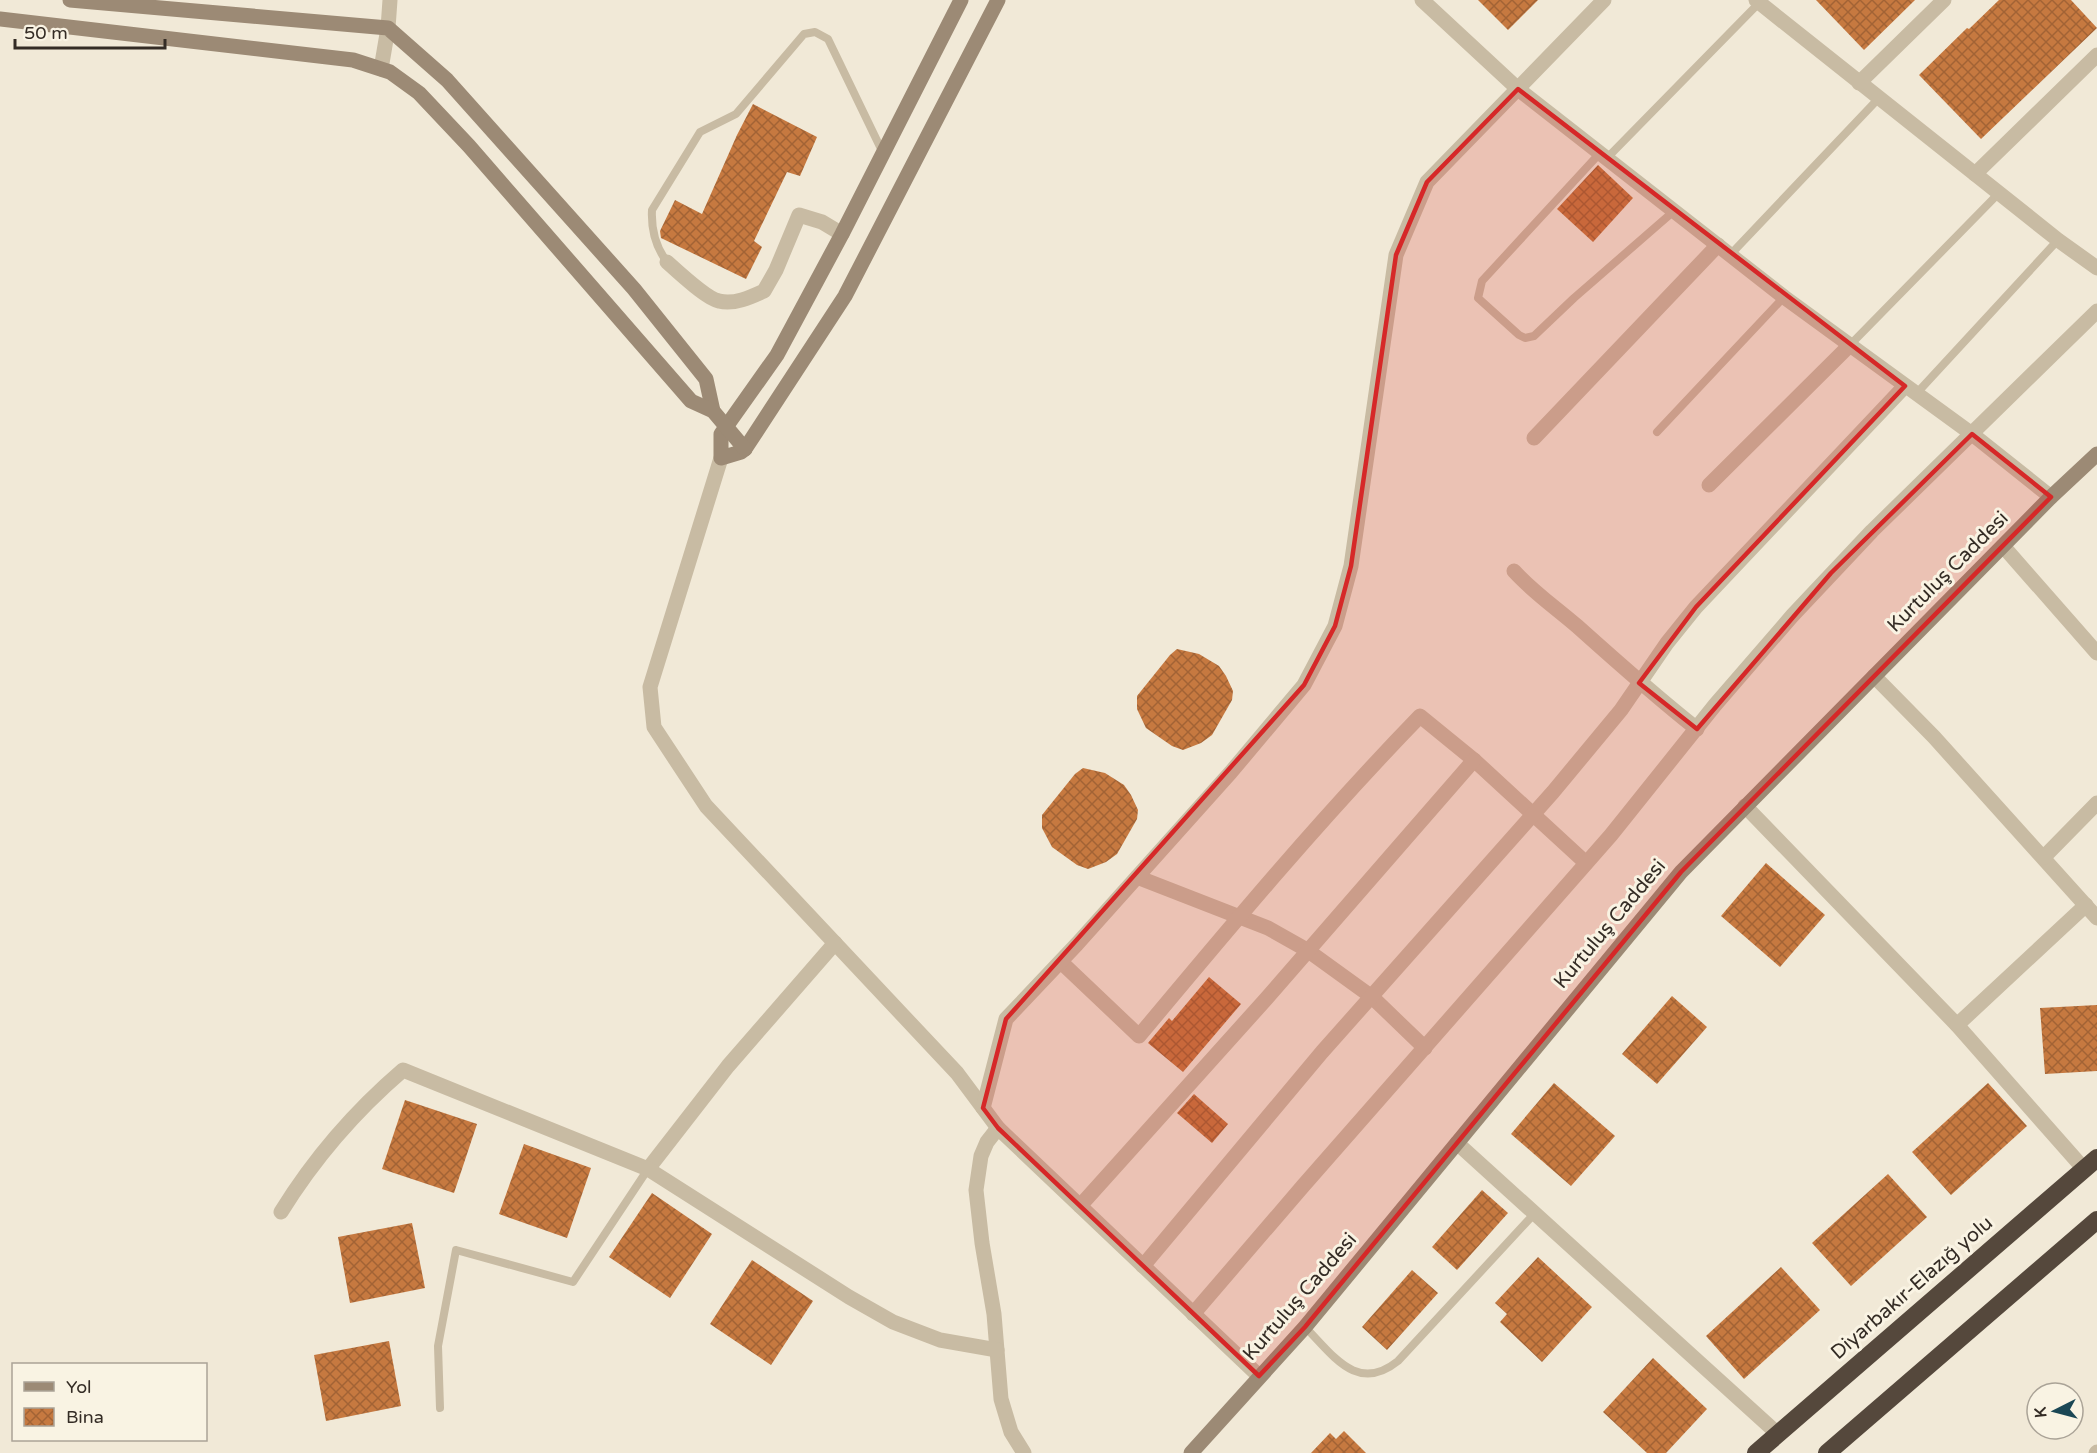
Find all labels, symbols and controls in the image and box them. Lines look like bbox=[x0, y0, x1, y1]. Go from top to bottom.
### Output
scale bar bbox=[15, 12, 165, 50]
text: 50 m bbox=[24, 22, 68, 44]
street label: Kurtuluş Caddesi bbox=[1882, 506, 2014, 638]
street label: Kurtuluş Caddesi bbox=[1549, 855, 1671, 993]
street label: Diyarbakır-Elazığ yolu bbox=[1826, 1211, 1998, 1365]
street label: Kurtuluş Caddesi bbox=[1238, 1228, 1362, 1366]
legend bbox=[12, 1363, 207, 1441]
text: Yol bbox=[66, 1376, 92, 1398]
north arrow bbox=[2025, 1381, 2085, 1441]
text: Bina bbox=[66, 1406, 104, 1428]
text: K bbox=[2031, 1406, 2052, 1419]

